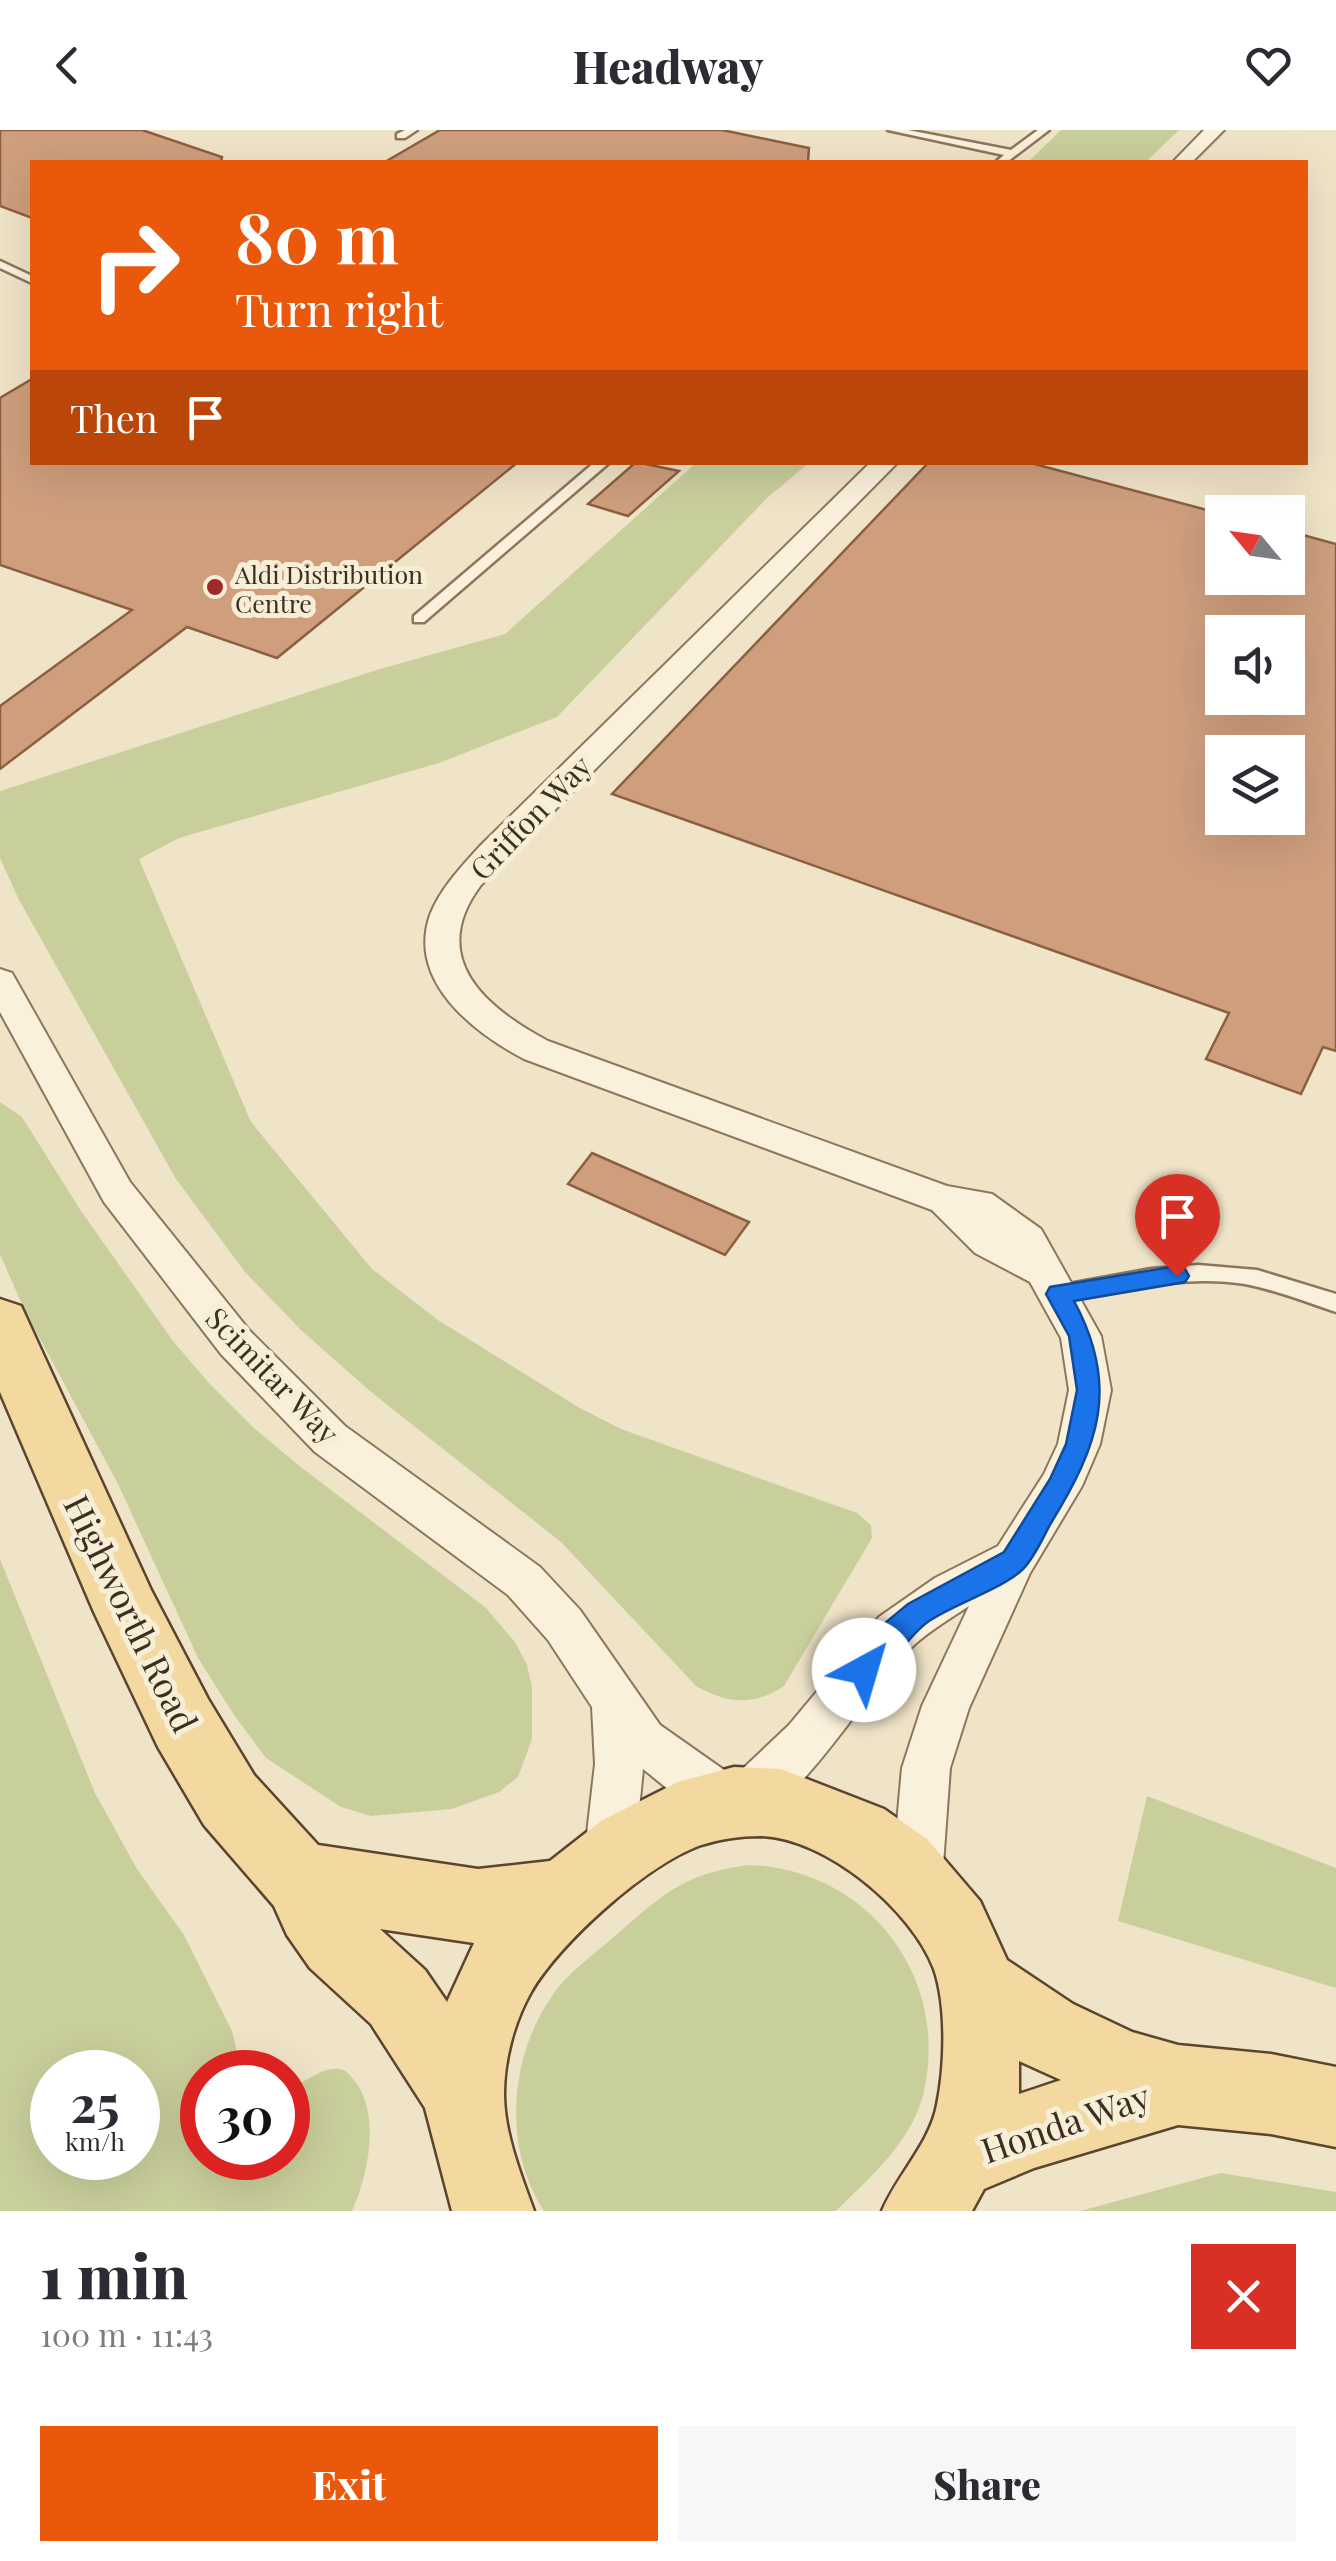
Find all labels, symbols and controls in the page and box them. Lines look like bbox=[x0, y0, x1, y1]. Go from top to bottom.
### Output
text: Headway bbox=[573, 35, 763, 95]
icon: back bbox=[40, 38, 95, 93]
icon: heart bbox=[1241, 38, 1296, 93]
text: 80 m bbox=[235, 188, 399, 282]
icon: right bbox=[70, 200, 200, 330]
text: Turn right bbox=[235, 278, 443, 338]
icon: arrive bbox=[178, 390, 233, 445]
text: Then bbox=[70, 392, 158, 443]
north arrow bbox=[1205, 495, 1305, 595]
map controls bbox=[1205, 495, 1305, 835]
place label: Aldi Distribution Centre bbox=[234, 557, 423, 619]
marker: Aldi Distribution Centre bbox=[204, 576, 226, 598]
button: sound bbox=[1205, 615, 1305, 715]
button: layers bbox=[1205, 735, 1305, 835]
street label: Griffon Way bbox=[461, 746, 599, 888]
pin bbox=[1135, 1174, 1220, 1277]
icon: arrive bbox=[1150, 1189, 1205, 1244]
street label: Scimitar Way bbox=[198, 1298, 348, 1452]
street label: Highworth Road bbox=[54, 1487, 210, 1739]
position arrow bbox=[812, 1618, 916, 1722]
speed limit sign: 30 bbox=[180, 2050, 310, 2180]
text: 25 bbox=[70, 2069, 120, 2136]
street label: Honda Way bbox=[974, 2071, 1156, 2173]
text: km/h bbox=[65, 2124, 125, 2157]
text: 1 min bbox=[40, 2234, 188, 2314]
button: close bbox=[1191, 2244, 1296, 2349]
text: 100 m · 11:43 bbox=[40, 2312, 213, 2355]
button: Exit bbox=[40, 2426, 658, 2541]
button: Share bbox=[678, 2426, 1296, 2541]

